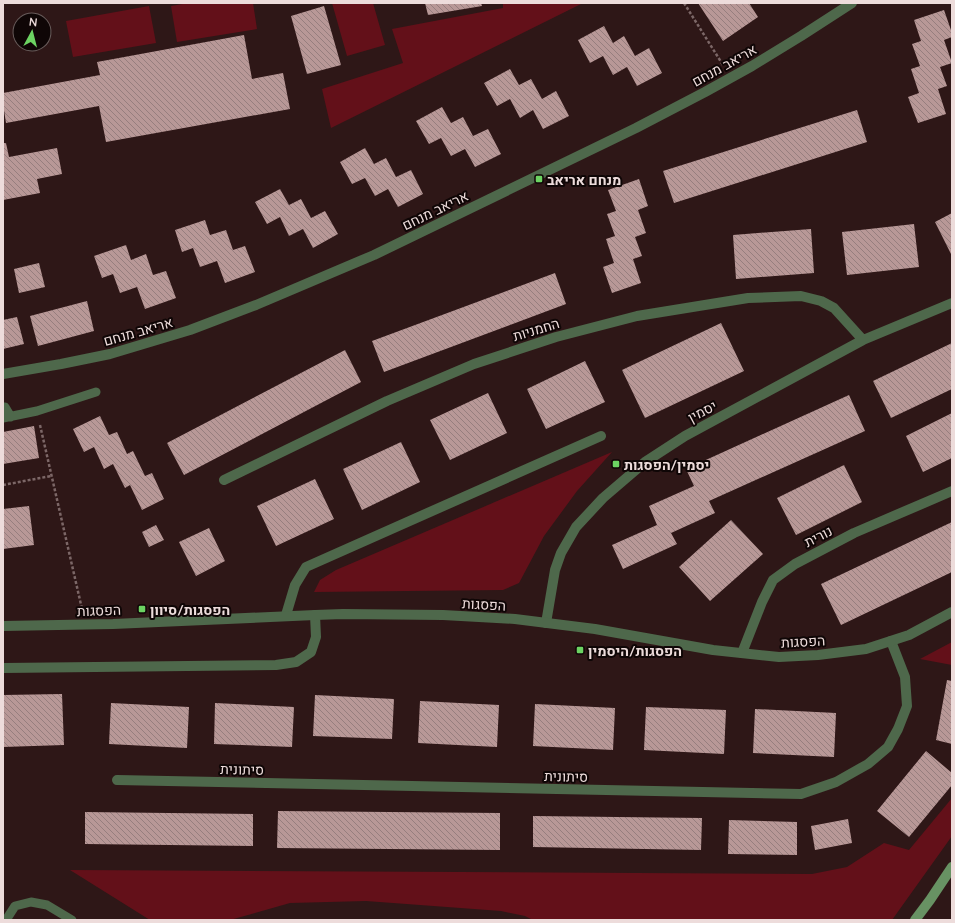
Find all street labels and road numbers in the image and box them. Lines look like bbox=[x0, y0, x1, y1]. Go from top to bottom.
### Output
street label: אריאב מנחם bbox=[689, 40, 759, 90]
street label: אריאב מנחם bbox=[399, 187, 471, 233]
street label: אריאב מנחם bbox=[101, 313, 175, 349]
street label: החמניות bbox=[511, 314, 561, 344]
street label: יסמין bbox=[685, 396, 719, 426]
street label: נורית bbox=[801, 522, 835, 550]
street label: הפסגות bbox=[461, 594, 507, 614]
street label: הפסגות bbox=[77, 601, 121, 619]
street label: הפסגות bbox=[780, 631, 826, 651]
street label: סיתונית bbox=[220, 760, 264, 778]
street label: סיתונית bbox=[544, 767, 588, 785]

